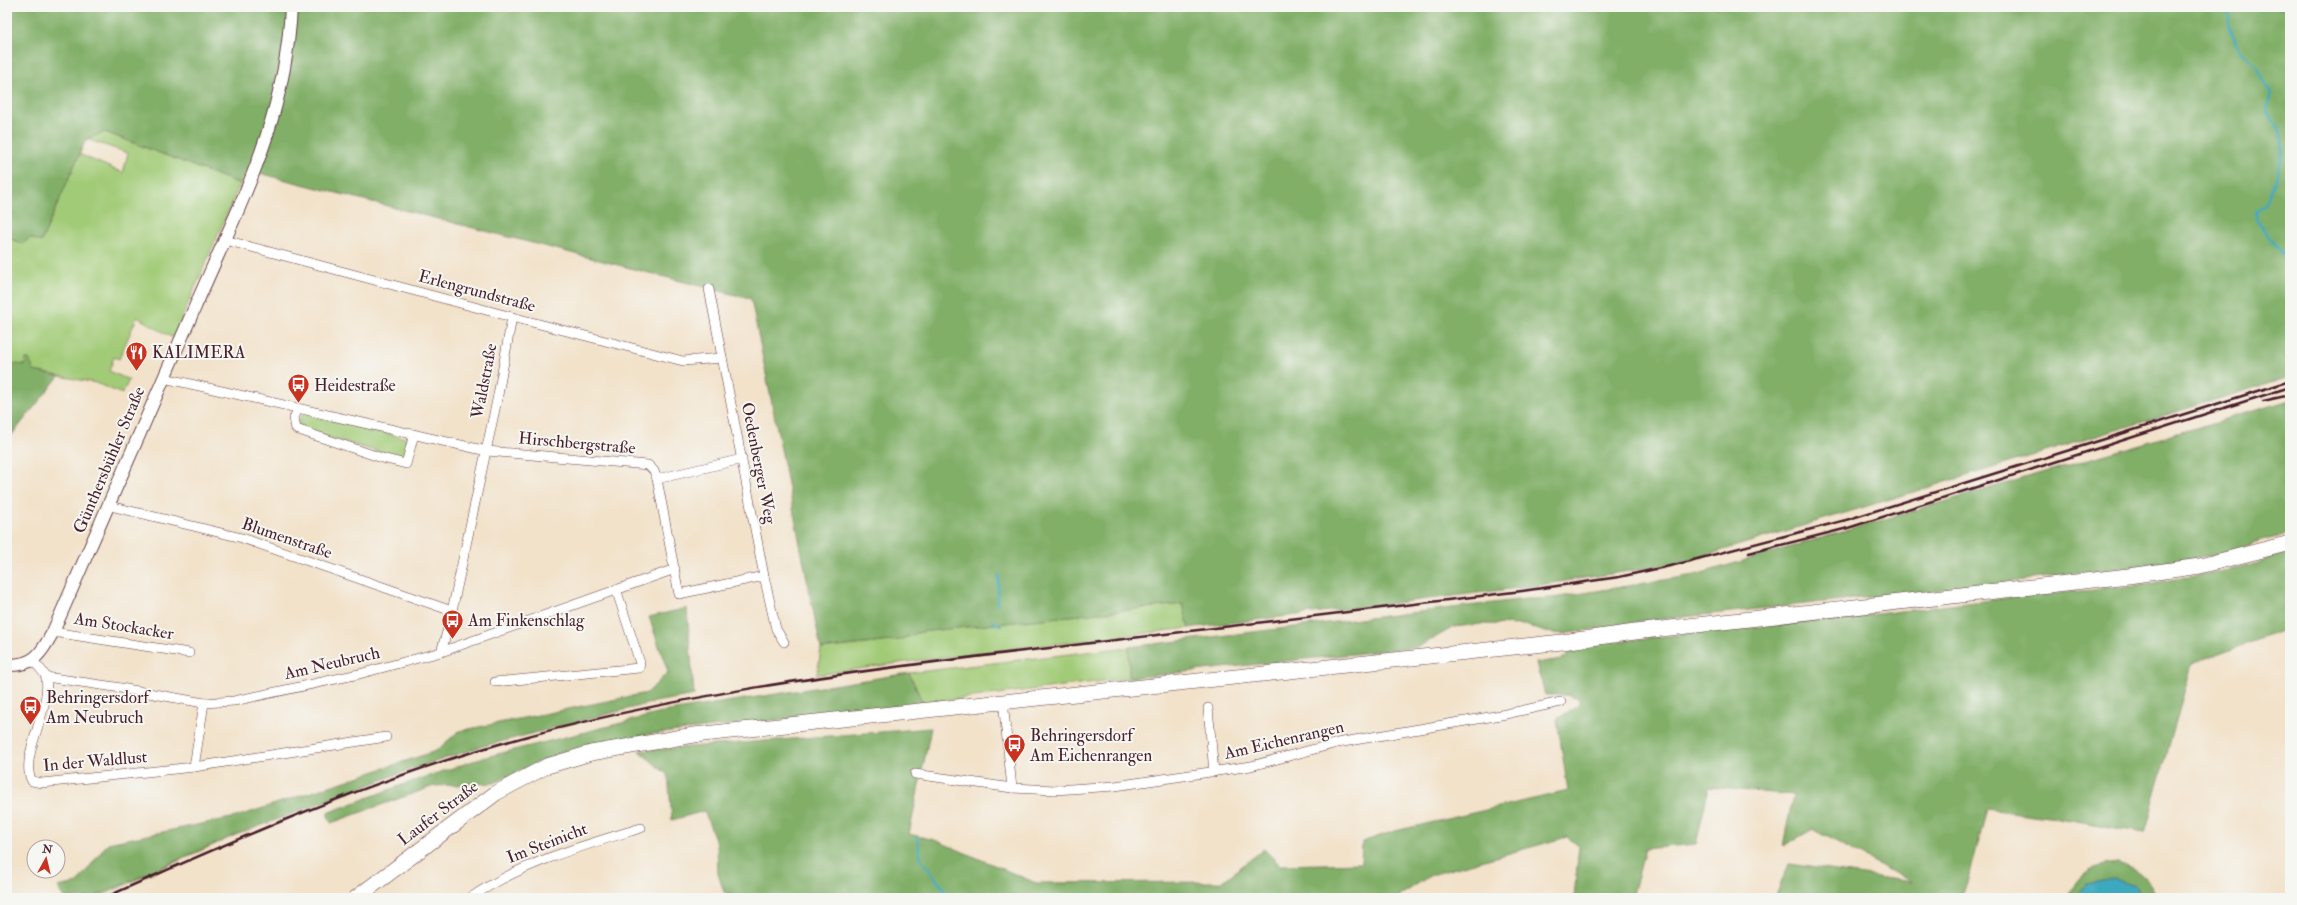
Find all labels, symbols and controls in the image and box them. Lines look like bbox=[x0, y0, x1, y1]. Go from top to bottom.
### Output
street label: Erlengrundstraße bbox=[416, 265, 538, 317]
restaurant icon: KALIMERA bbox=[124, 339, 150, 372]
place label: KALIMERA bbox=[152, 342, 246, 363]
street label: Waldstraße bbox=[466, 342, 502, 421]
bus stop icon: Heidestraße bbox=[285, 372, 311, 405]
place label: Heidestraße bbox=[314, 375, 396, 396]
street label: Günthersbühler Straße bbox=[69, 383, 149, 537]
street label: Oedenberger Weg bbox=[737, 400, 781, 526]
street label: Hirschbergstraße bbox=[518, 427, 636, 459]
street label: Blumenstraße bbox=[239, 513, 335, 563]
bus stop icon: Am Finkenschlag bbox=[440, 607, 466, 640]
street label: Am Stockacker bbox=[72, 608, 176, 644]
place label: Am Finkenschlag bbox=[467, 610, 585, 631]
street label: Am Neubruch bbox=[281, 642, 382, 684]
place label: Behringersdorf Am Neubruch bbox=[45, 687, 151, 728]
bus stop icon: Behringersdorf Am Neubruch bbox=[17, 694, 43, 727]
street label: Am Eichenrangen bbox=[1221, 716, 1346, 764]
place label: Behringersdorf Am Eichenrangen bbox=[1029, 725, 1152, 766]
bus stop icon: Behringersdorf Am Eichenrangen bbox=[1002, 732, 1028, 765]
street label: In der Waldlust bbox=[42, 746, 148, 776]
street label: Laufer Straße bbox=[394, 776, 482, 850]
street label: Im Steinicht bbox=[504, 818, 591, 868]
north arrow bbox=[26, 839, 66, 879]
text: N bbox=[41, 842, 54, 857]

